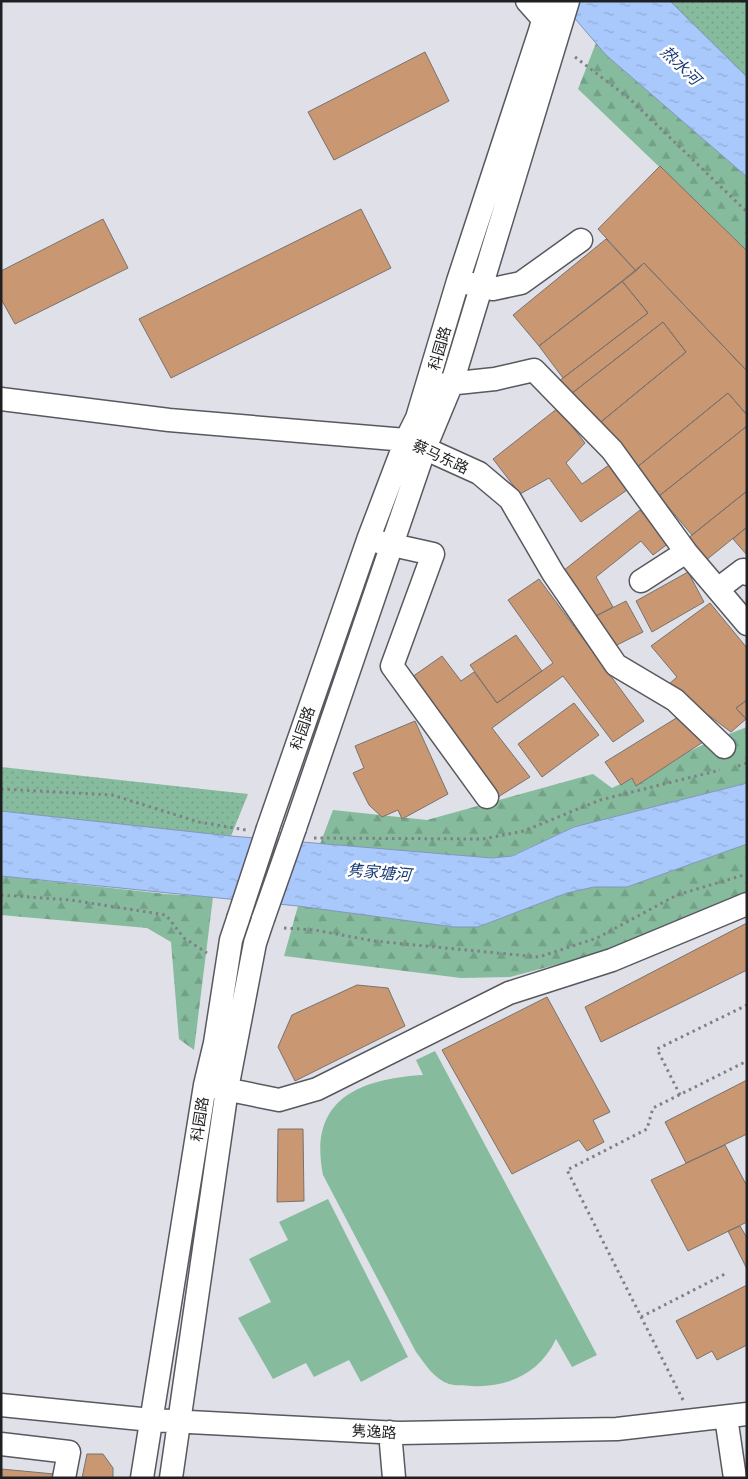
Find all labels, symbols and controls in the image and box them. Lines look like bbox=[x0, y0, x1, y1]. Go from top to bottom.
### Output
water label: 热水河 bbox=[657, 41, 707, 91]
street label: 科园路 bbox=[424, 324, 454, 372]
street label: 蔡马东路 bbox=[410, 435, 472, 477]
street label: 科园路 bbox=[286, 704, 318, 752]
water label: 隽家塘河 bbox=[346, 859, 415, 885]
street label: 科园路 bbox=[187, 1095, 211, 1143]
street label: 隽逸路 bbox=[351, 1421, 397, 1441]

